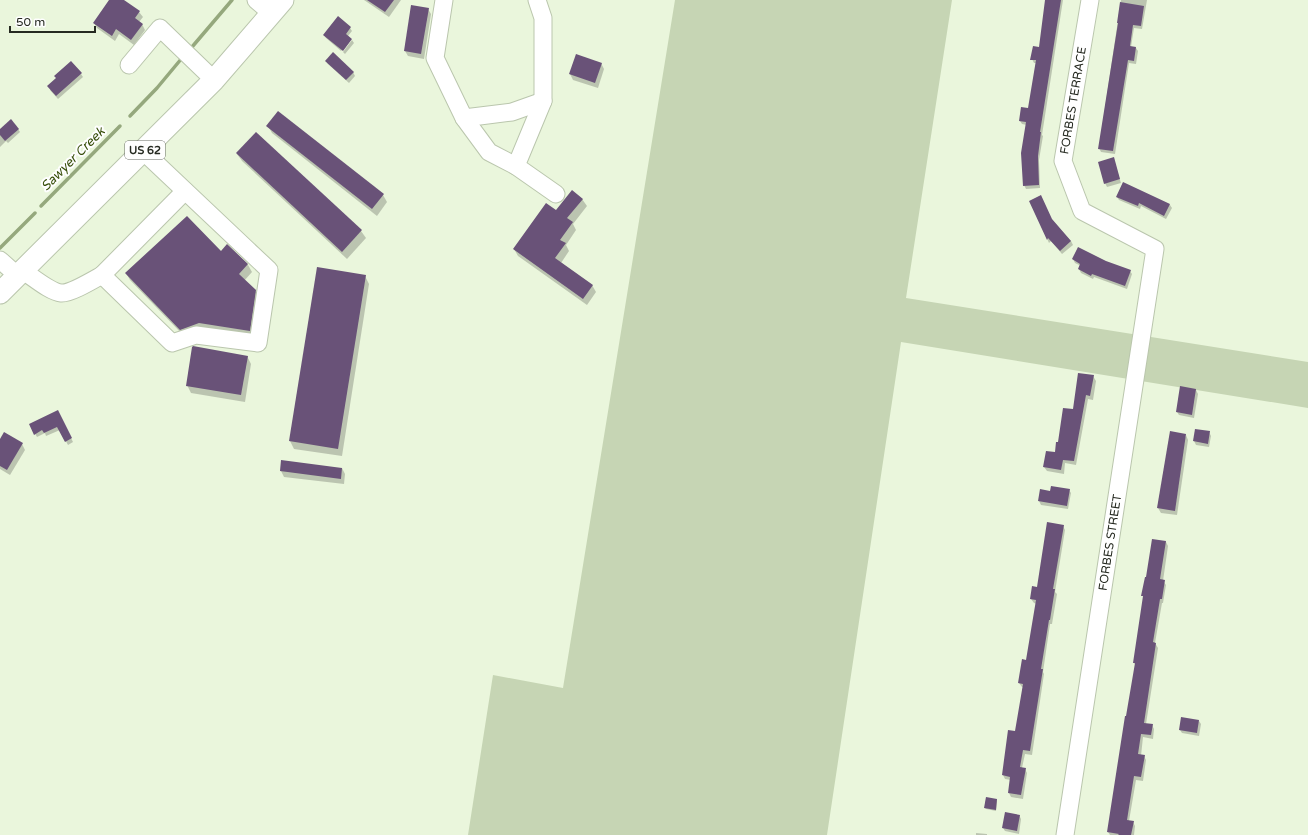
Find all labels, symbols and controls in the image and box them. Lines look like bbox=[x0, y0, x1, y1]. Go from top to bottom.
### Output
scale bar bbox=[10, 8, 95, 34]
text: 50 m bbox=[16, 15, 45, 29]
street label: FORBES TERRACE bbox=[1057, 45, 1089, 155]
water label: Sawyer Creek bbox=[38, 123, 109, 194]
road number: US 62 bbox=[125, 141, 165, 159]
street label: FORBES STREET bbox=[1096, 493, 1124, 592]

